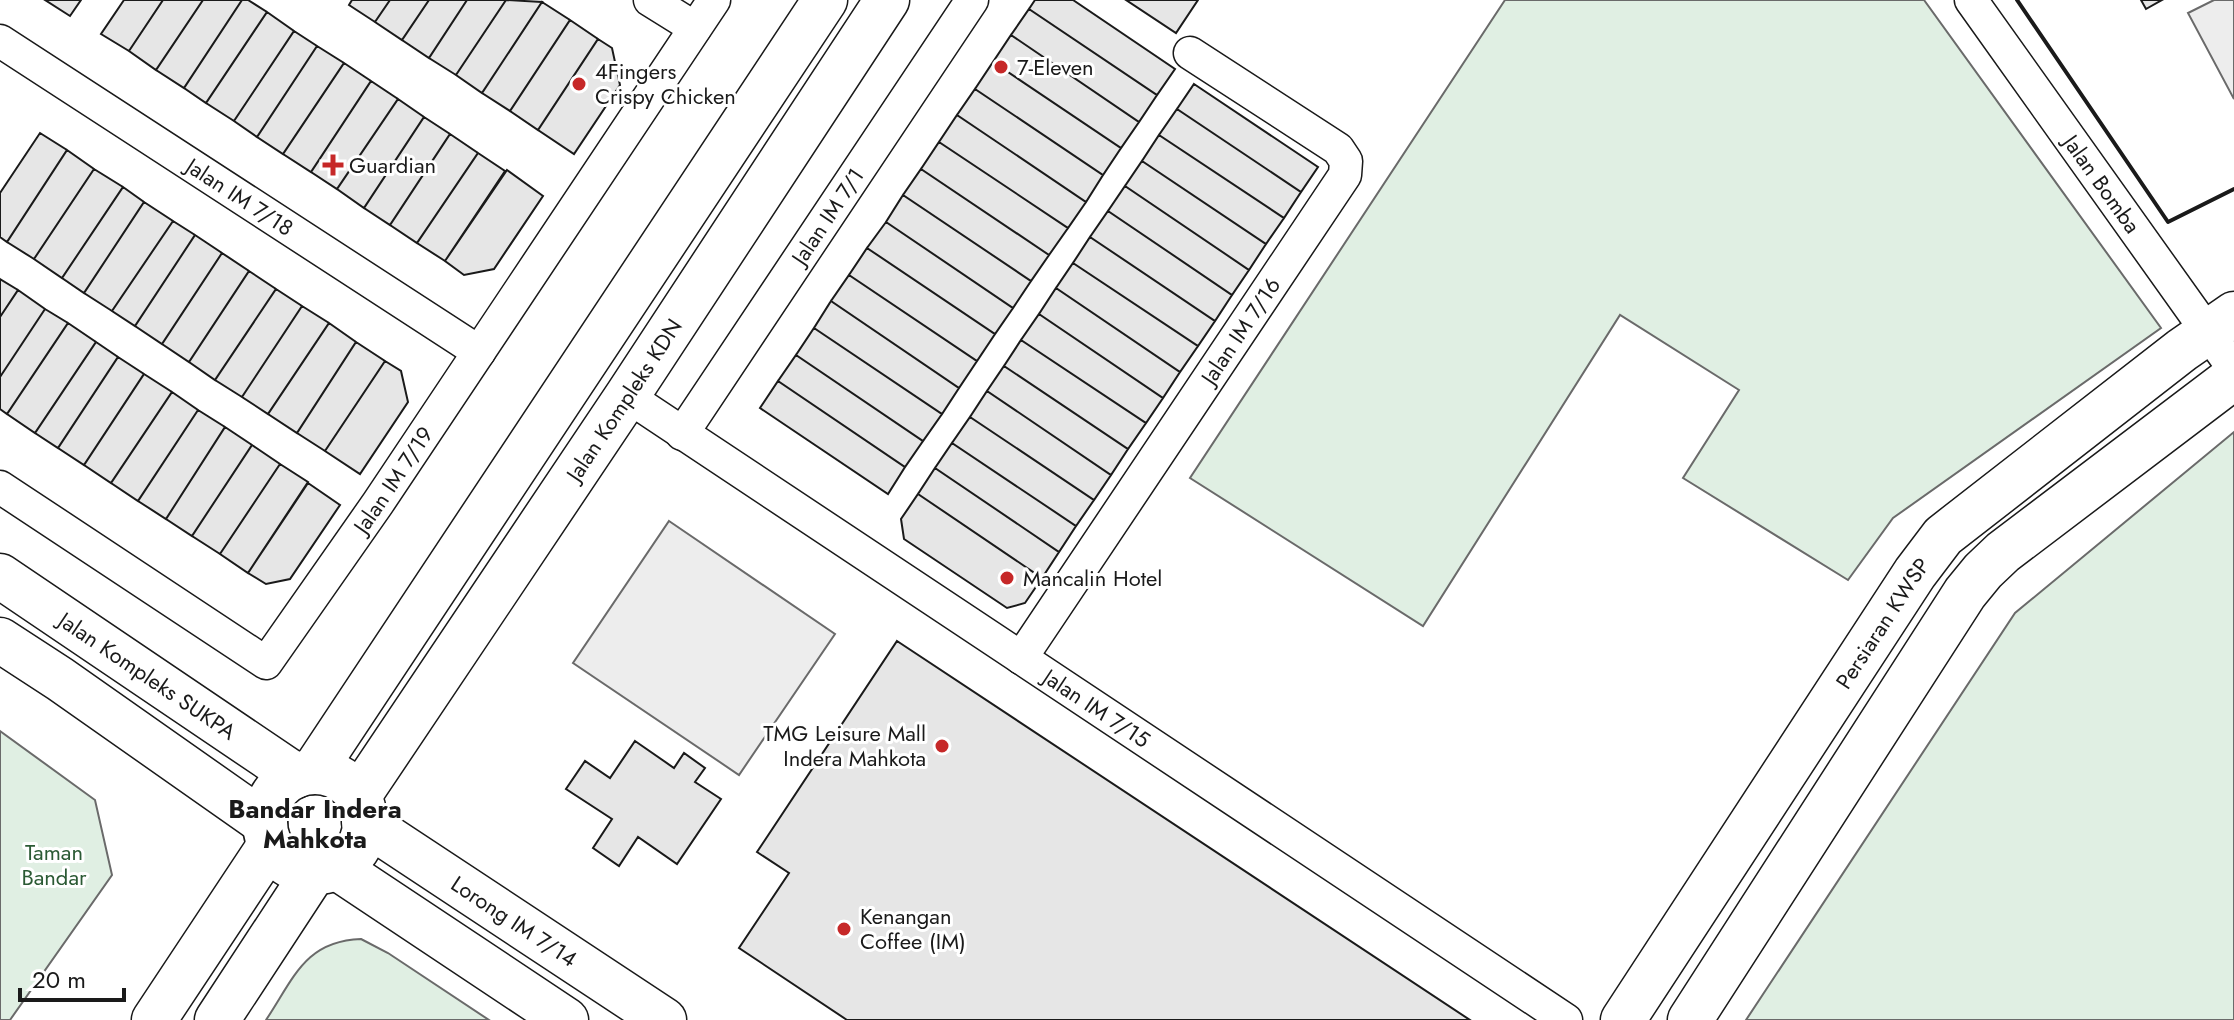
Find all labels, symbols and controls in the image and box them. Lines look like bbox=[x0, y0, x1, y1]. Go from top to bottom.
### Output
place label: 7-Eleven bbox=[1017, 51, 1094, 83]
place label: 4Fingers Crispy Chicken bbox=[595, 55, 736, 112]
marker: 7-Eleven bbox=[992, 58, 1010, 76]
marker: 4Fingers Crispy Chicken bbox=[570, 75, 588, 93]
street label: Jalan Bomba bbox=[2054, 126, 2148, 240]
street label: Jalan IM 7/18 bbox=[177, 148, 300, 243]
place label: Guardian bbox=[349, 149, 436, 181]
marker: Guardian bbox=[324, 156, 342, 174]
street label: Jalan IM 7/1 bbox=[782, 161, 871, 273]
street label: Jalan IM 7/16 bbox=[1191, 271, 1288, 393]
street label: Jalan Kompleks KDN bbox=[557, 312, 690, 490]
street label: Jalan IM 7/19 bbox=[344, 420, 441, 542]
street label: Persiaran KWSP bbox=[1828, 551, 1937, 695]
place label: Mancalin Hotel bbox=[1023, 562, 1162, 594]
marker: Mancalin Hotel bbox=[998, 569, 1016, 587]
street label: Jalan Kompleks SUKPA bbox=[50, 602, 243, 747]
street label: Jalan IM 7/15 bbox=[1034, 659, 1157, 755]
place label: TMG Leisure Mall Indera Mahkota bbox=[763, 717, 926, 774]
marker: TMG Leisure Mall Indera Mahkota bbox=[933, 737, 951, 755]
district label: Bandar Indera Mahkota bbox=[228, 790, 402, 858]
park label: Taman Bandar bbox=[21, 836, 87, 893]
street label: Lorong IM 7/14 bbox=[445, 868, 584, 975]
place label: Kenangan Coffee (IM) bbox=[860, 900, 966, 957]
marker: Kenangan Coffee (IM) bbox=[835, 920, 853, 938]
scale bar bbox=[20, 952, 124, 1002]
text: 20 m bbox=[32, 962, 86, 997]

